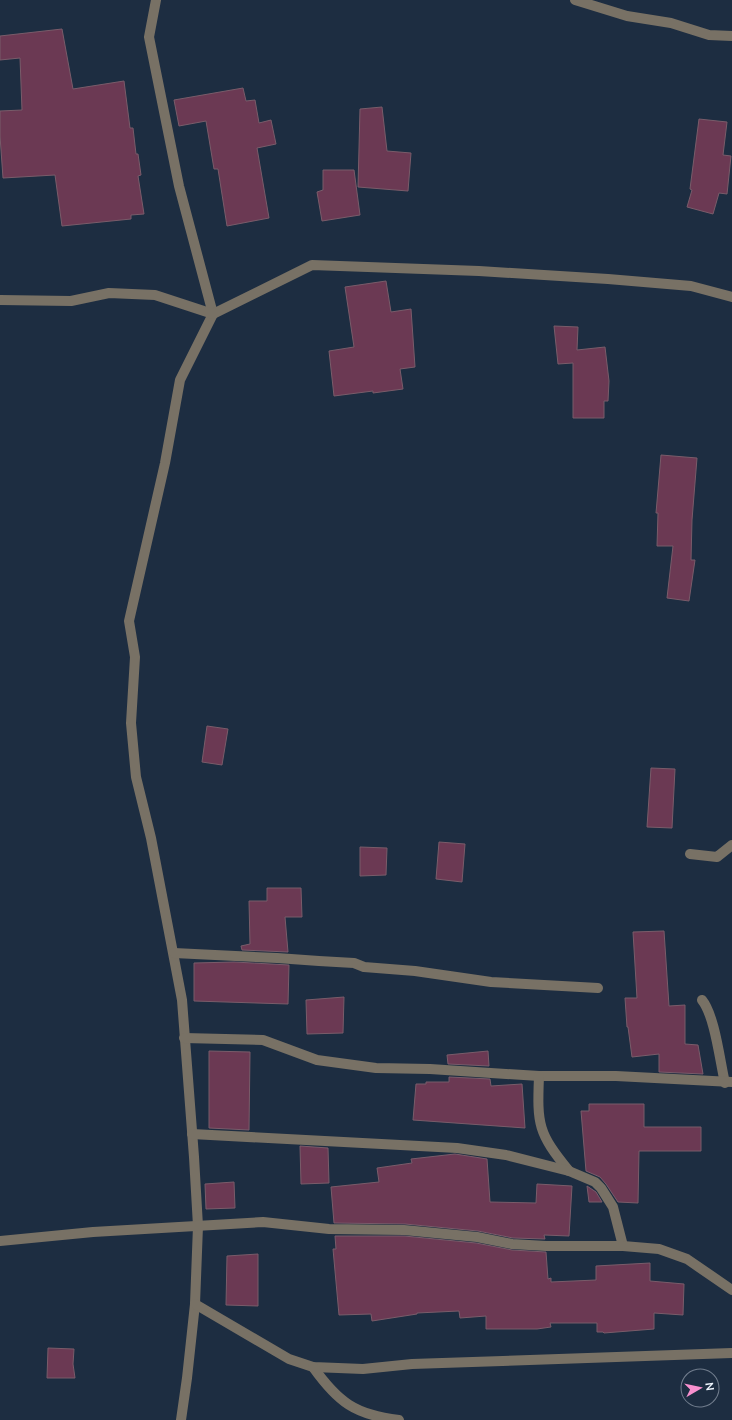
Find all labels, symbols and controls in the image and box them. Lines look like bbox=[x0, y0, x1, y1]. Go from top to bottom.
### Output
north arrow bbox=[680, 1368, 720, 1408]
text: N bbox=[702, 1381, 717, 1392]

